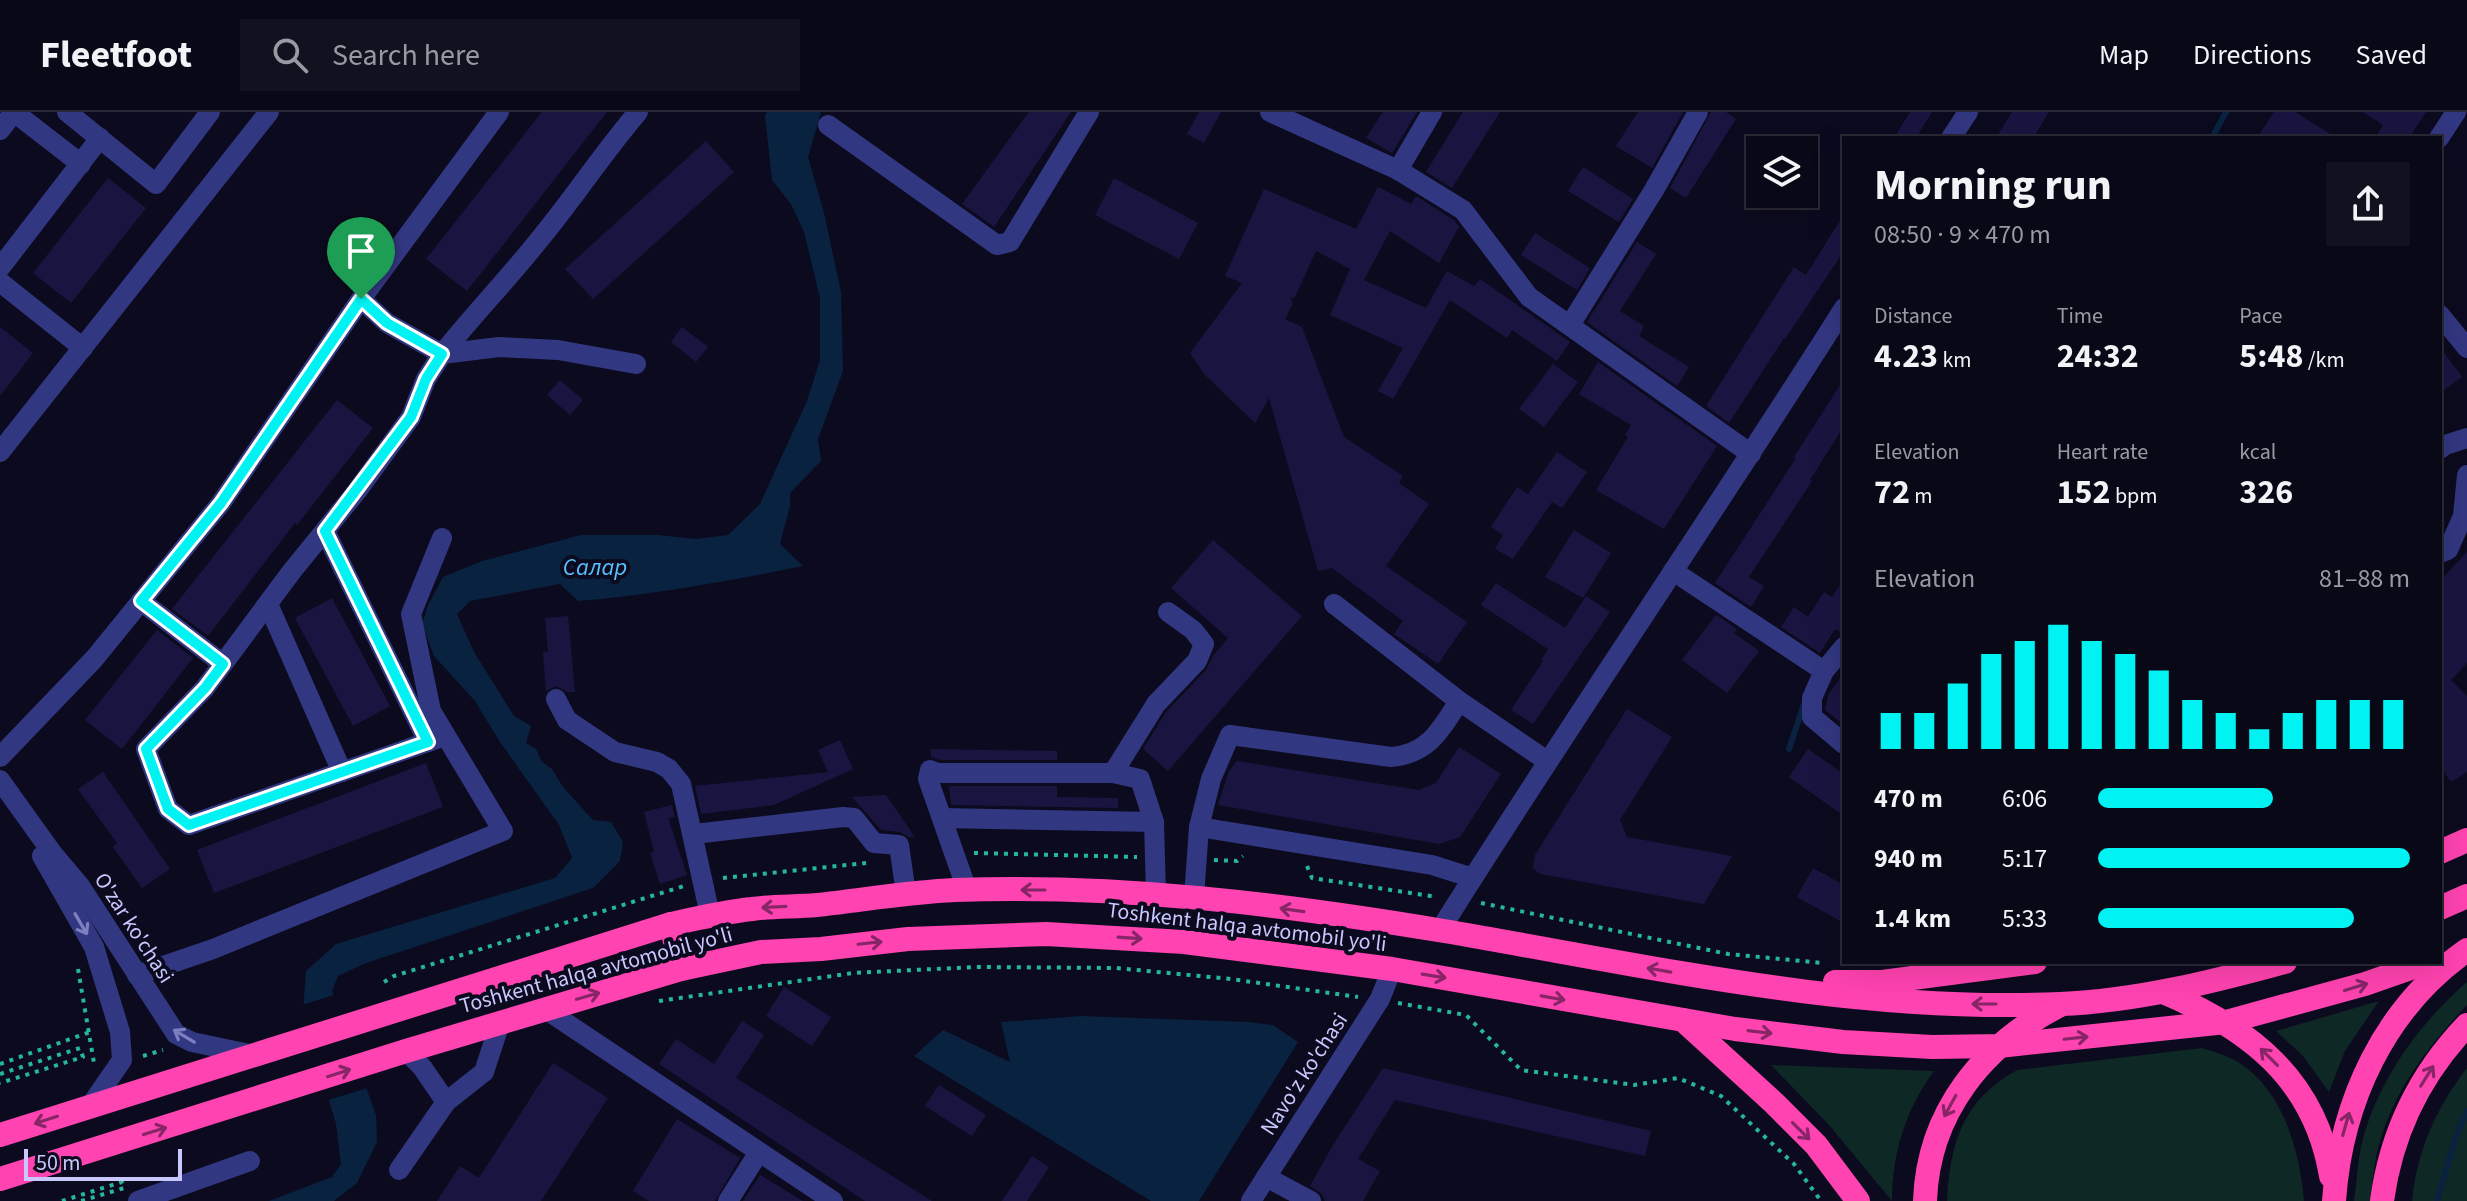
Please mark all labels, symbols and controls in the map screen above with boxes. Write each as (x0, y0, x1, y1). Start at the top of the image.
search box (240, 19, 800, 91)
text: Fleetfoot (40, 28, 192, 82)
icon: search (268, 33, 312, 77)
text: Search here (332, 34, 480, 77)
text: Map (2099, 35, 2149, 75)
text: Directions (2193, 35, 2312, 75)
text: Saved (2356, 35, 2427, 75)
map controls (1746, 136, 1818, 208)
button: layers (1746, 136, 1818, 208)
text: Morning run (1874, 154, 2112, 217)
button: share (2326, 162, 2410, 246)
text: 08:50 · 9 × 470 m (1874, 216, 2051, 253)
pin (327, 217, 395, 299)
icon: arrive (339, 229, 383, 273)
text: Distance (1874, 300, 1952, 332)
text: Time (2057, 300, 2103, 332)
text: Pace (2239, 300, 2282, 332)
text: 4.23 (1874, 332, 1938, 381)
text: 24:32 (2057, 332, 2139, 381)
text: 5:48 (2239, 332, 2303, 381)
text: km (1938, 344, 1972, 376)
text: /km (2303, 344, 2345, 376)
text: Elevation (1874, 436, 1960, 468)
text: Heart rate (2057, 436, 2148, 468)
text: kcal (2239, 436, 2276, 468)
text: 72 (1874, 468, 1910, 517)
text: 152 (2057, 468, 2111, 517)
text: 326 (2239, 468, 2293, 517)
text: m (1910, 480, 1933, 512)
text: bpm (2111, 480, 2158, 512)
water label: Салар (563, 550, 627, 585)
text: Elevation (1874, 560, 1975, 597)
text: 81–88 m (2319, 560, 2410, 597)
text: 470 m (1874, 780, 1943, 817)
text: 6:06 (2002, 780, 2047, 817)
text: 940 m (1874, 840, 1943, 877)
text: 5:17 (2002, 840, 2047, 877)
street label: O'zar ko'chasi (86, 866, 182, 990)
one-way arrow (1020, 882, 1047, 898)
street label: Toshkent halqa avtomobil yo'li (1105, 894, 1389, 960)
one-way arrow (761, 900, 788, 915)
text: 1.4 km (1874, 900, 1951, 937)
text: 5:33 (2002, 900, 2047, 937)
one-way arrow (1279, 902, 1306, 917)
one-way arrow (73, 912, 89, 935)
street label: Toshkent halqa avtomobil yo'li (456, 918, 736, 1022)
one-way arrow (1116, 931, 1143, 946)
one-way arrow (856, 935, 883, 950)
one-way arrow (1646, 961, 1672, 976)
one-way arrow (1421, 970, 1446, 985)
one-way arrow (2342, 979, 2368, 994)
one-way arrow (575, 988, 601, 1003)
one-way arrow (1540, 991, 1565, 1006)
one-way arrow (1971, 996, 1998, 1012)
street label: Navo'z ko'chasi (1252, 1006, 1356, 1142)
one-way arrow (1746, 1024, 1773, 1039)
one-way arrow (173, 1028, 196, 1044)
one-way arrow (2062, 1030, 2089, 1045)
one-way arrow (2259, 1047, 2279, 1066)
one-way arrow (325, 1065, 351, 1080)
one-way arrow (2420, 1065, 2436, 1088)
one-way arrow (1942, 1094, 1958, 1118)
one-way arrow (2339, 1112, 2354, 1138)
one-way arrow (33, 1113, 59, 1128)
one-way arrow (1791, 1121, 1810, 1140)
one-way arrow (141, 1123, 167, 1138)
scale bar (24, 1145, 182, 1181)
text: 50 m (36, 1147, 81, 1179)

